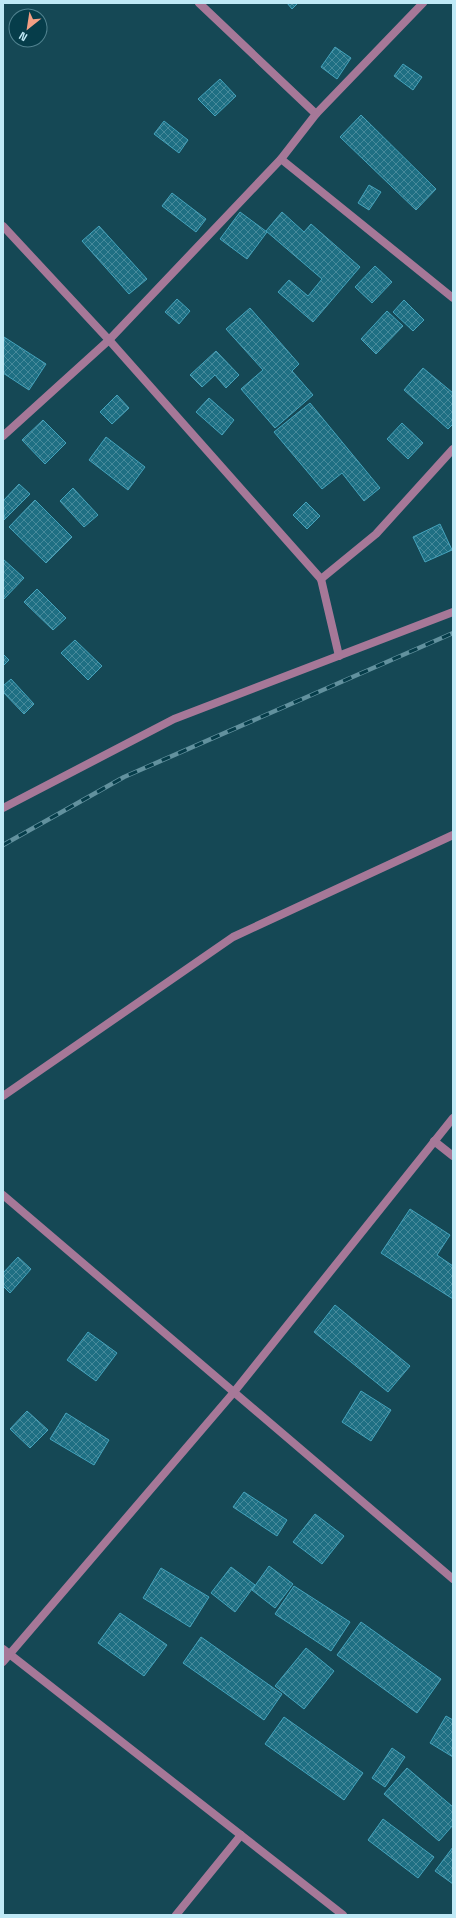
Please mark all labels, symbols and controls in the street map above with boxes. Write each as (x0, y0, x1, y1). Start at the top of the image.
north arrow (8, 8, 48, 48)
text: N (16, 29, 30, 45)

